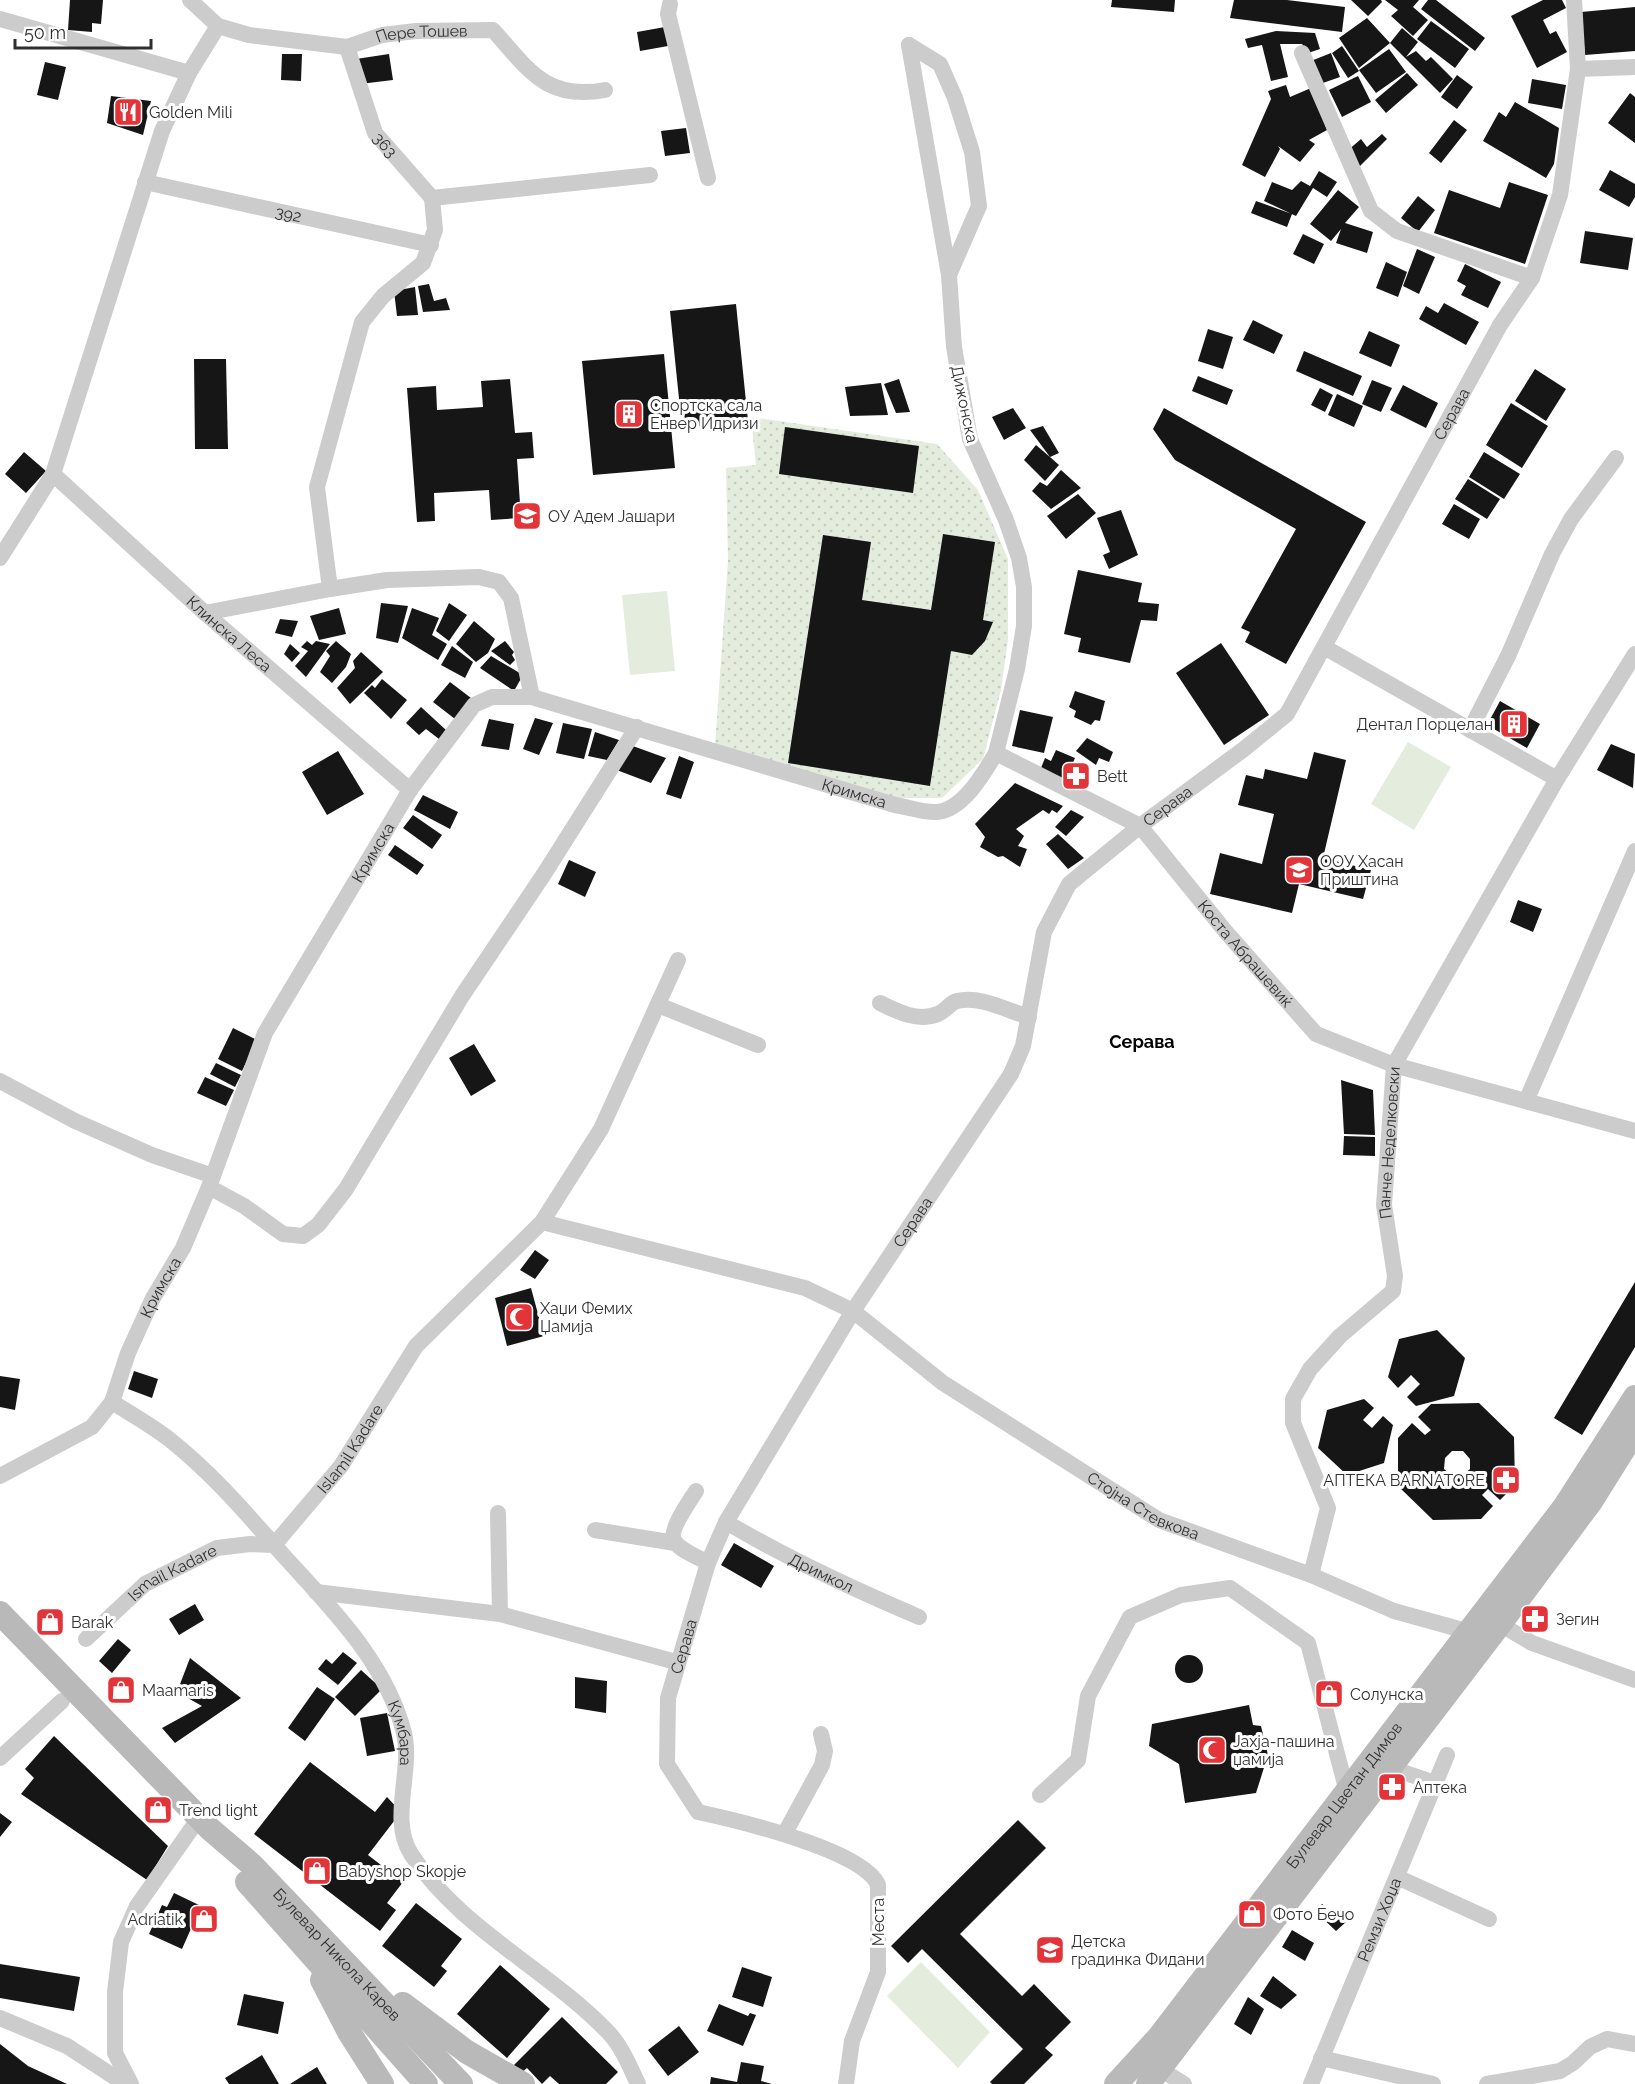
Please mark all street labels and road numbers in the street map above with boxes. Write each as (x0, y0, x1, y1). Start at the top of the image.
street label: Пере Тошев (373, 21, 468, 46)
street label: 363 (369, 129, 401, 161)
street label: 392 (274, 202, 303, 226)
street label: Дижонска (947, 364, 982, 445)
street label: Серава (1430, 385, 1474, 443)
street label: Клинска Леса (183, 592, 275, 676)
street label: Кримска (820, 775, 889, 812)
street label: Серава (1139, 782, 1196, 831)
street label: Кримска (348, 819, 398, 886)
street label: Коста Абрашевиќ (1194, 896, 1297, 1011)
street label: Панче Неделковски (1375, 1066, 1404, 1220)
street label: Серава (889, 1194, 936, 1251)
street label: Кримска (136, 1254, 185, 1321)
street label: Islamil Kadare (313, 1401, 387, 1497)
street label: Стојна Стевкова (1084, 1468, 1202, 1544)
street label: Ismail Kadare (124, 1541, 220, 1605)
street label: Дримкол (786, 1550, 856, 1597)
street label: Серава (667, 1617, 701, 1676)
street label: Кумбара (384, 1698, 415, 1766)
street label: Булевар Цветан Димов (1282, 1719, 1406, 1873)
street label: Ремзи Хоџа (1354, 1875, 1405, 1964)
street label: Булевар Никола Карев (269, 1884, 405, 2025)
street label: Места (869, 1898, 888, 1946)

